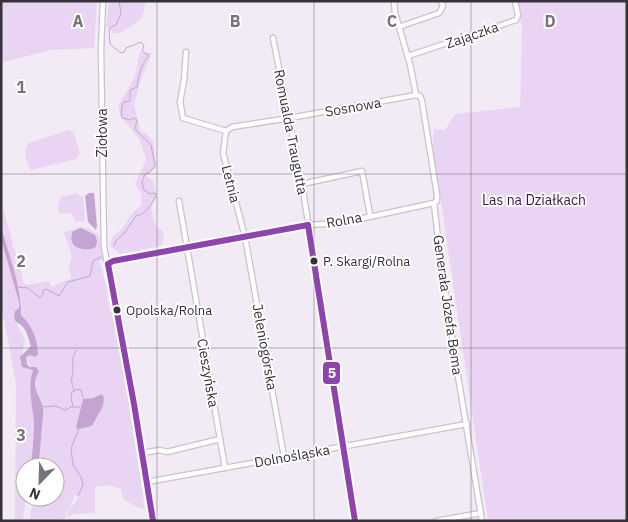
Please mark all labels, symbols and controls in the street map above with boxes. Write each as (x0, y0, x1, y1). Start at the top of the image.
text: A (73, 11, 84, 31)
text: B (230, 11, 241, 31)
text: C (387, 11, 397, 31)
text: D (544, 11, 556, 31)
street label: Zajączka (443, 17, 501, 52)
street label: Romualda Traugutta (270, 68, 312, 197)
text: 1 (16, 77, 26, 97)
street label: Sosnowa (324, 93, 383, 121)
street label: Ziołowa (93, 108, 111, 158)
street label: Letnia (218, 163, 245, 205)
park label: Las na Działkach (482, 191, 586, 209)
street label: Rolna (325, 208, 364, 232)
street label: Generała Józefa Bema (429, 234, 467, 377)
text: 2 (16, 251, 26, 271)
place label: P. Skargi/Rolna (323, 253, 410, 270)
marker: P. Skargi/Rolna (309, 256, 319, 266)
place label: Opolska/Rolna (126, 302, 212, 319)
street label: Jeleniogórska (249, 302, 282, 392)
marker: Opolska/Rolna (112, 305, 122, 315)
street label: Cieszyńska (193, 337, 223, 409)
line badge: 5 (322, 361, 341, 385)
text: 5 (328, 364, 336, 382)
text: 3 (16, 425, 26, 445)
street label: Dolnośląska (253, 440, 332, 472)
north arrow (15, 457, 65, 507)
text: N (27, 484, 43, 504)

